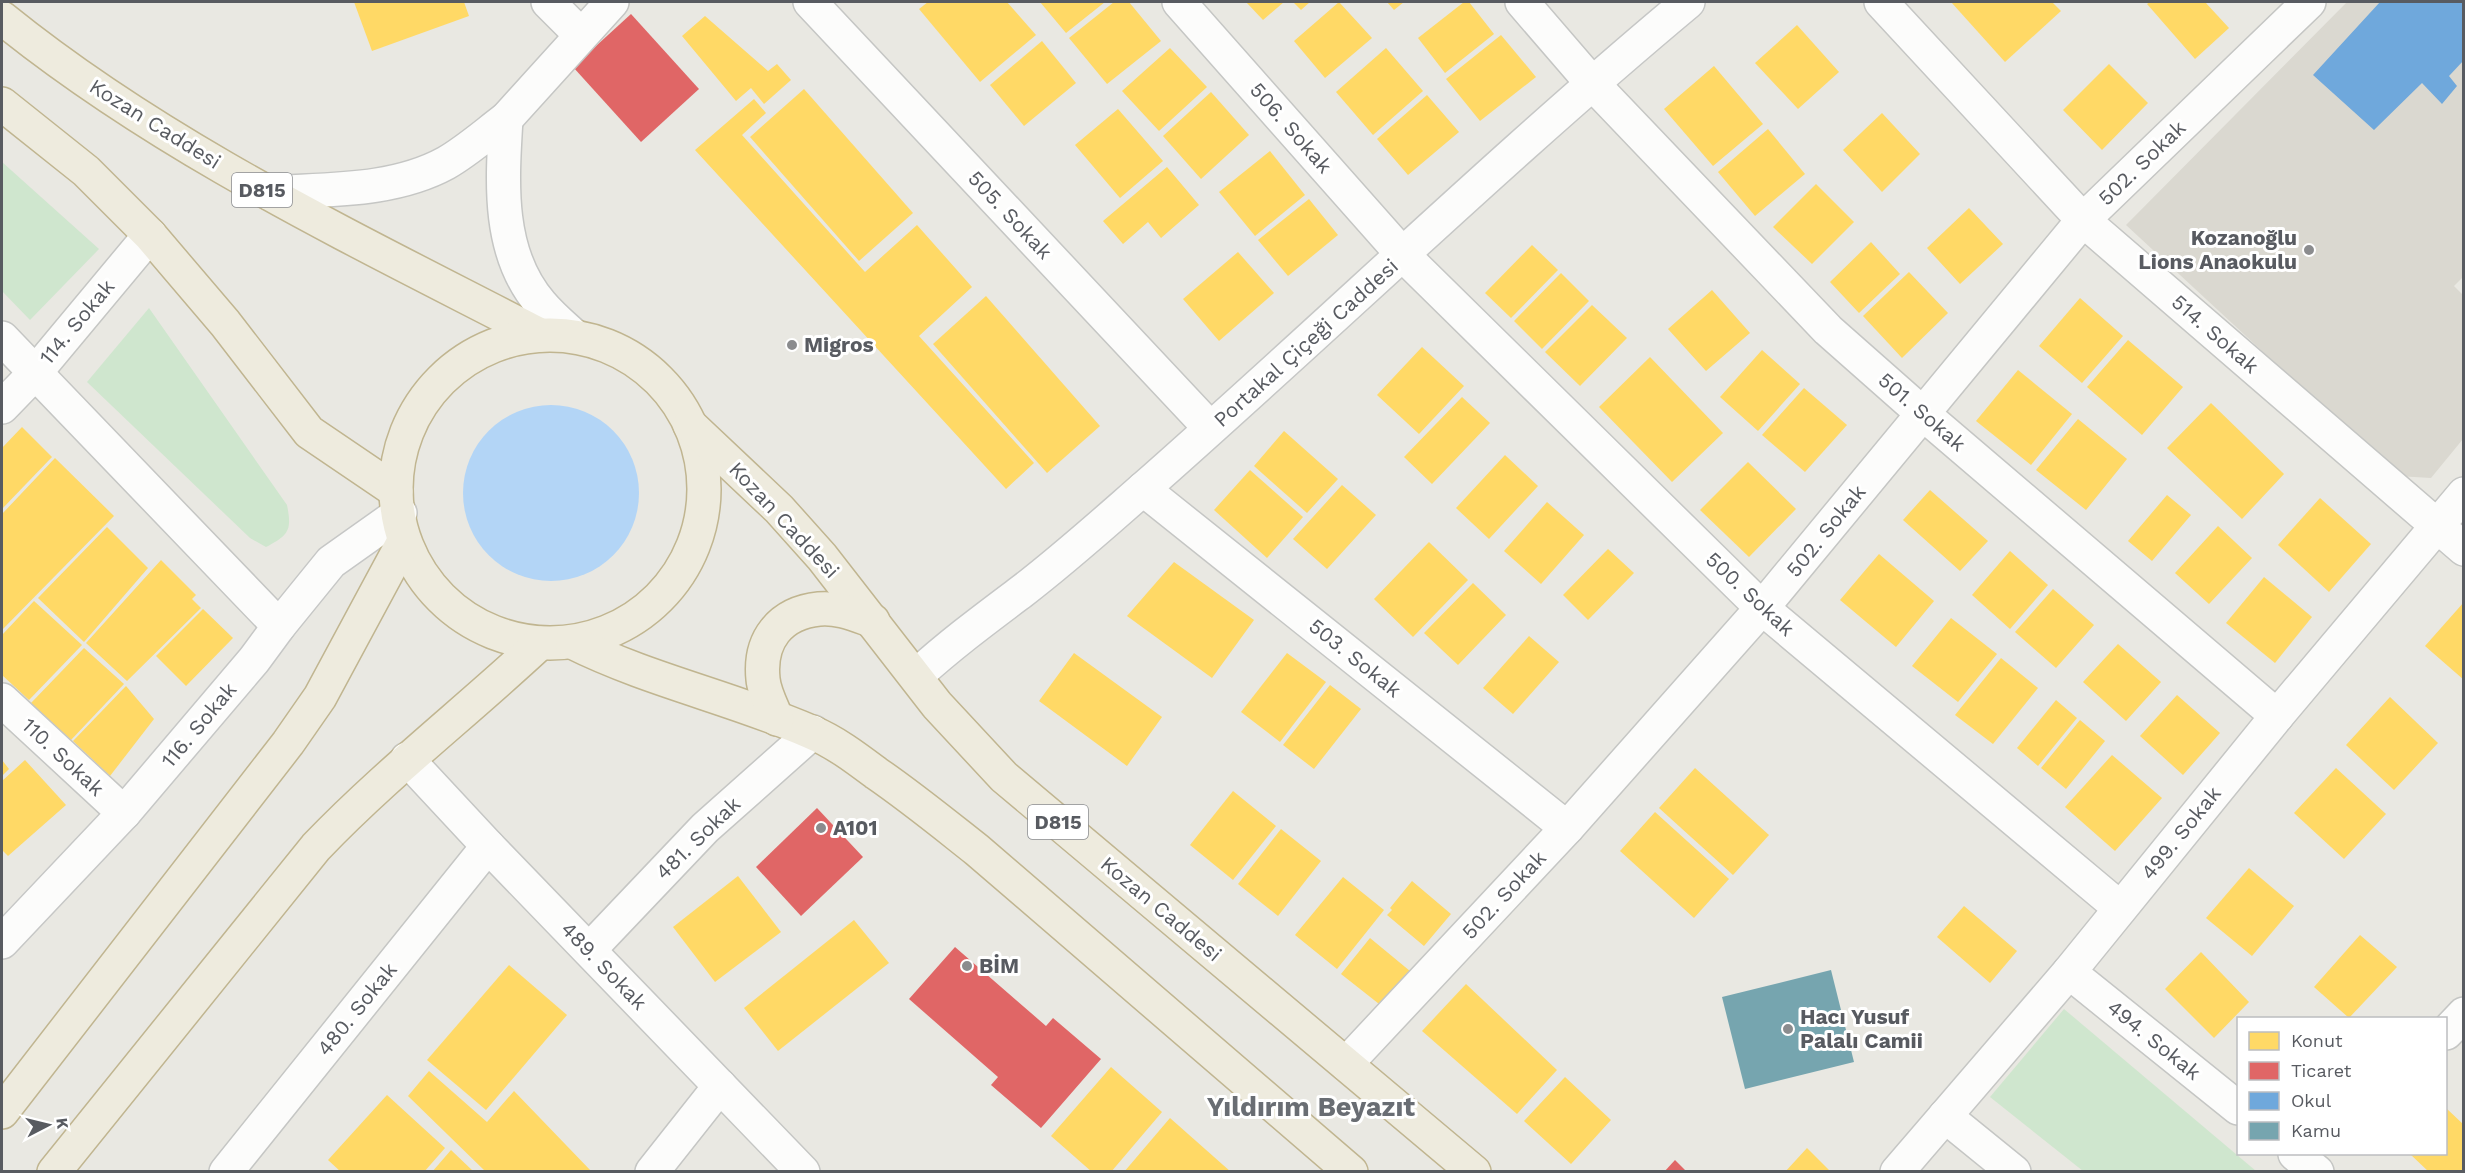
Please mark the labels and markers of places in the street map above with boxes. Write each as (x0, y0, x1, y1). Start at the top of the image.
place label: Kozanoğlu Lions Anaokulu (2138, 225, 2297, 274)
marker: Kozanoğlu Lions Anaokulu (2302, 243, 2316, 257)
place label: Migros (804, 332, 874, 357)
marker: Migros (785, 338, 799, 352)
place label: A101 (833, 815, 878, 840)
marker: A101 (814, 821, 828, 835)
place label: BİM (979, 953, 1019, 978)
marker: BİM (960, 959, 974, 973)
place label: Hacı Yusuf Palalı Camii (1800, 1004, 1923, 1053)
marker: Hacı Yusuf Palalı Camii (1781, 1022, 1795, 1036)

